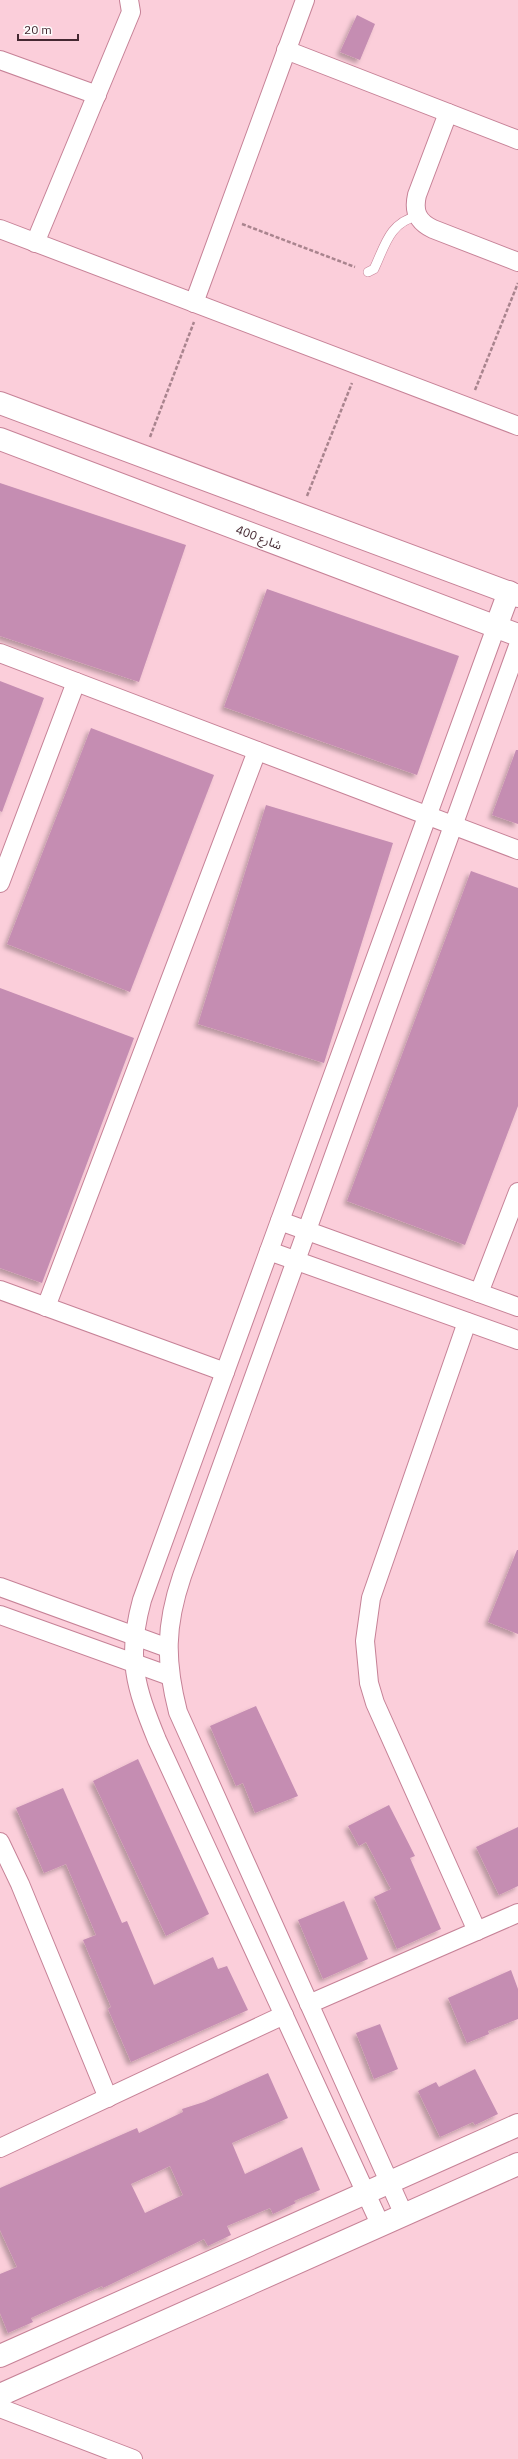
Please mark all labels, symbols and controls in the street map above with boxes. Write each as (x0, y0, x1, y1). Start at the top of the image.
scale bar (18, 16, 78, 42)
text: 20 m (24, 22, 52, 37)
street label: شارع 400 (233, 521, 284, 554)

